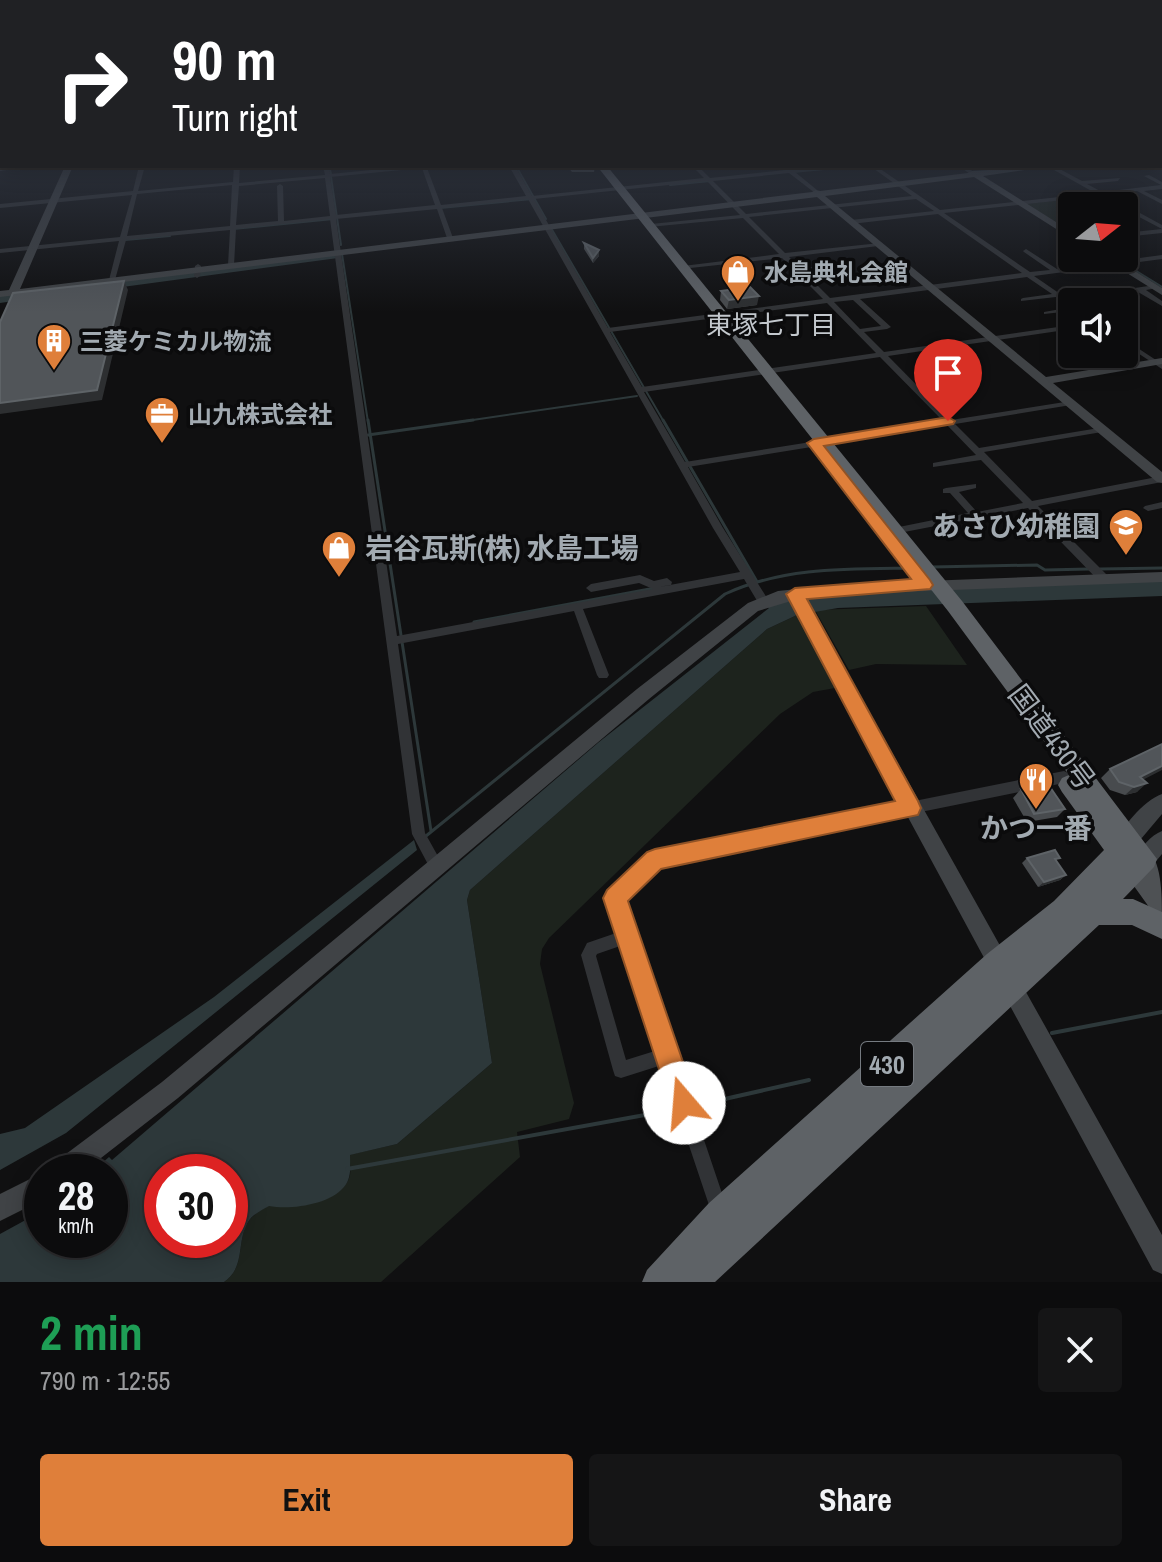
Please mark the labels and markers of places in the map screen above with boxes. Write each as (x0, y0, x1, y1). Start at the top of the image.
shop icon: 水島典礼会館 (719, 253, 757, 303)
place label: 水島典礼会館 (764, 256, 908, 288)
building icon: 三菱ケミカル物流 (35, 322, 73, 372)
place label: 三菱ケミカル物流 (80, 325, 271, 357)
pin (914, 339, 982, 421)
office icon: 山九株式会社 (143, 395, 181, 445)
place label: 山九株式会社 (188, 398, 332, 430)
place label: あさひ幼稚園 (932, 507, 1100, 545)
school or university icon: あさひ幼稚園 (1107, 507, 1145, 557)
shop icon: 岩谷瓦斯(株) 水島工場 (320, 529, 358, 579)
place label: 岩谷瓦斯(株) 水島工場 (365, 529, 639, 567)
restaurant icon: かつ一番 (1017, 761, 1055, 811)
place label: かつ一番 (980, 809, 1092, 847)

